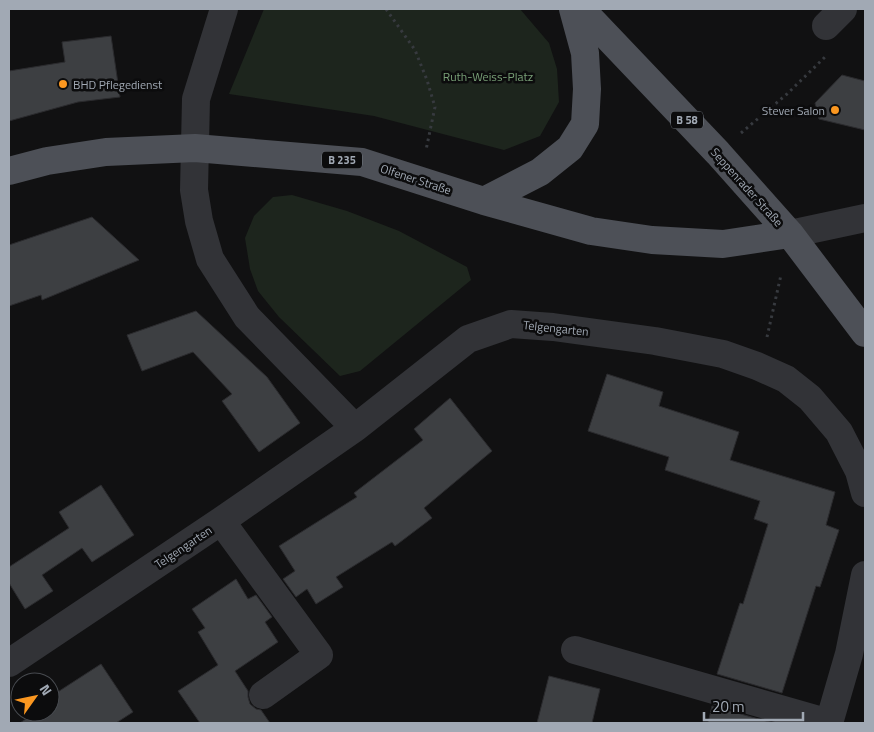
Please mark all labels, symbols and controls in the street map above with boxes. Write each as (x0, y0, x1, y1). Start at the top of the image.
park label: Ruth-Weiss-Platz (443, 67, 533, 86)
place label: BHD Pflegedienst (73, 75, 163, 94)
marker: BHD Pflegedienst (57, 78, 69, 90)
place label: Stever Salon (762, 101, 825, 120)
marker: Stever Salon (829, 104, 841, 116)
road number: B 58 (671, 112, 703, 128)
street label: Seppenrader Straße (706, 143, 788, 231)
road number: B 235 (322, 152, 362, 168)
street label: Olfener Straße (378, 159, 454, 199)
street label: Telgengarten (522, 315, 590, 341)
street label: Telgengarten (150, 521, 216, 573)
north arrow (10, 672, 60, 722)
text: N (35, 680, 58, 699)
scale bar (704, 690, 803, 722)
text: 20 m (712, 695, 745, 718)

